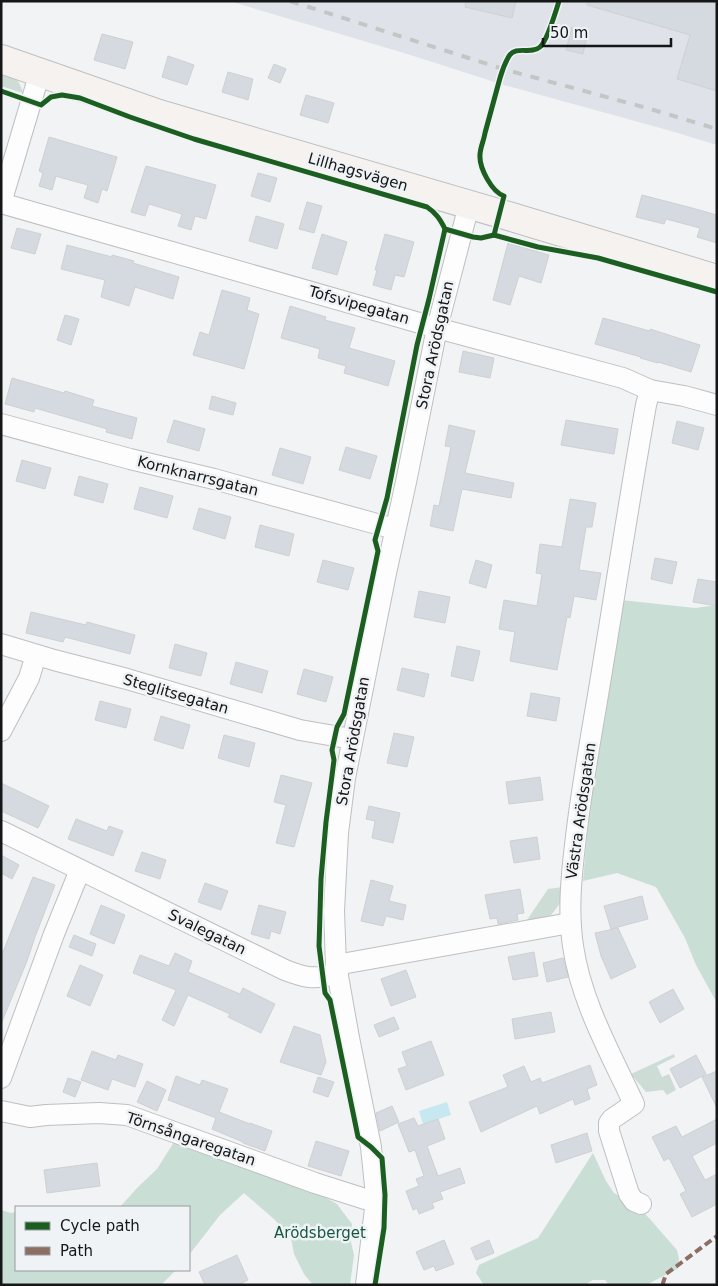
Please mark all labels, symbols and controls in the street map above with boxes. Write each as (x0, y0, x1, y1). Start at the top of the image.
scale bar (543, 15, 670, 47)
text: 50 m (550, 24, 588, 42)
street label: Lillhagsvägen (306, 149, 410, 195)
street label: Stora Arödsgatan (413, 279, 457, 411)
street label: Tofsvipegatan (306, 282, 411, 328)
street label: Kornknarrsgatan (136, 452, 260, 500)
street label: Steglitsegatan (121, 670, 231, 718)
street label: Stora Arödsgatan (333, 675, 373, 807)
street label: Västra Arödsgatan (562, 741, 600, 881)
street label: Svalegatan (165, 905, 249, 959)
street label: Törnsångaregatan (123, 1108, 258, 1170)
legend (15, 1206, 190, 1271)
text: Cycle path (60, 1217, 140, 1235)
park label: Arödsberget (274, 1224, 366, 1242)
text: Path (60, 1242, 93, 1260)

